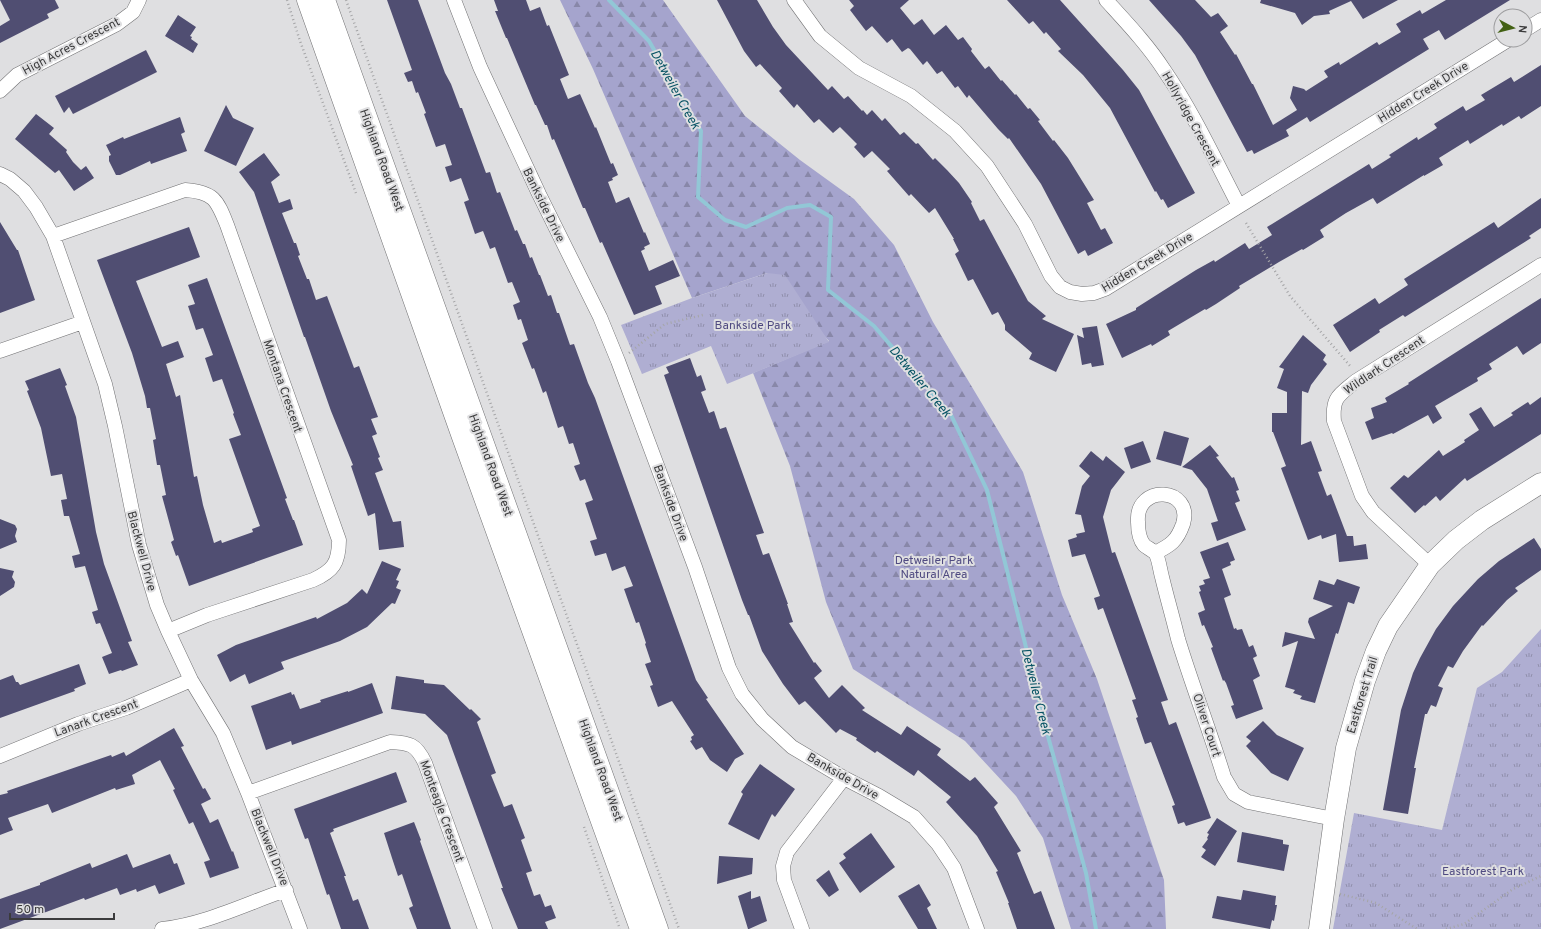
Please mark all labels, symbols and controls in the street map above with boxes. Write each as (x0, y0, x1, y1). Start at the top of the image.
north arrow (1493, 8, 1533, 48)
street label: High Acres Crescent (20, 14, 123, 79)
text: N (1515, 24, 1529, 34)
water label: Detweiler Creek (646, 47, 703, 133)
street label: Hidden Creek Drive (1375, 59, 1472, 127)
street label: Hollyridge Crescent (1157, 69, 1223, 170)
street label: Highland Road West (355, 107, 407, 214)
street label: Bankside Drive (518, 166, 568, 245)
street label: Hidden Creek Drive (1099, 229, 1196, 296)
park label: Bankside Park (715, 318, 791, 334)
street label: Wildlark Crescent (1341, 333, 1428, 399)
street label: Montana Crescent (259, 338, 305, 435)
water label: Detweiler Creek (885, 343, 954, 422)
street label: Highland Road West (464, 412, 516, 519)
street label: Bankside Drive (649, 463, 691, 544)
street label: Blackwell Drive (123, 510, 159, 593)
park label: Detweiler Park Natural Area (895, 553, 973, 583)
water label: Detweiler Creek (1017, 647, 1054, 737)
street label: Eastforest Trail (1344, 655, 1382, 736)
street label: Oliver Court (1188, 692, 1224, 759)
street label: Lanark Crescent (52, 696, 140, 742)
street label: Highland Road West (574, 717, 626, 824)
street label: Bankside Drive (804, 750, 881, 804)
street label: Monteagle Crescent (415, 758, 467, 864)
street label: Blackwell Drive (246, 806, 292, 888)
park label: Eastforest Park (1442, 864, 1524, 880)
scale bar (10, 895, 114, 921)
text: 50 m (16, 902, 44, 918)

